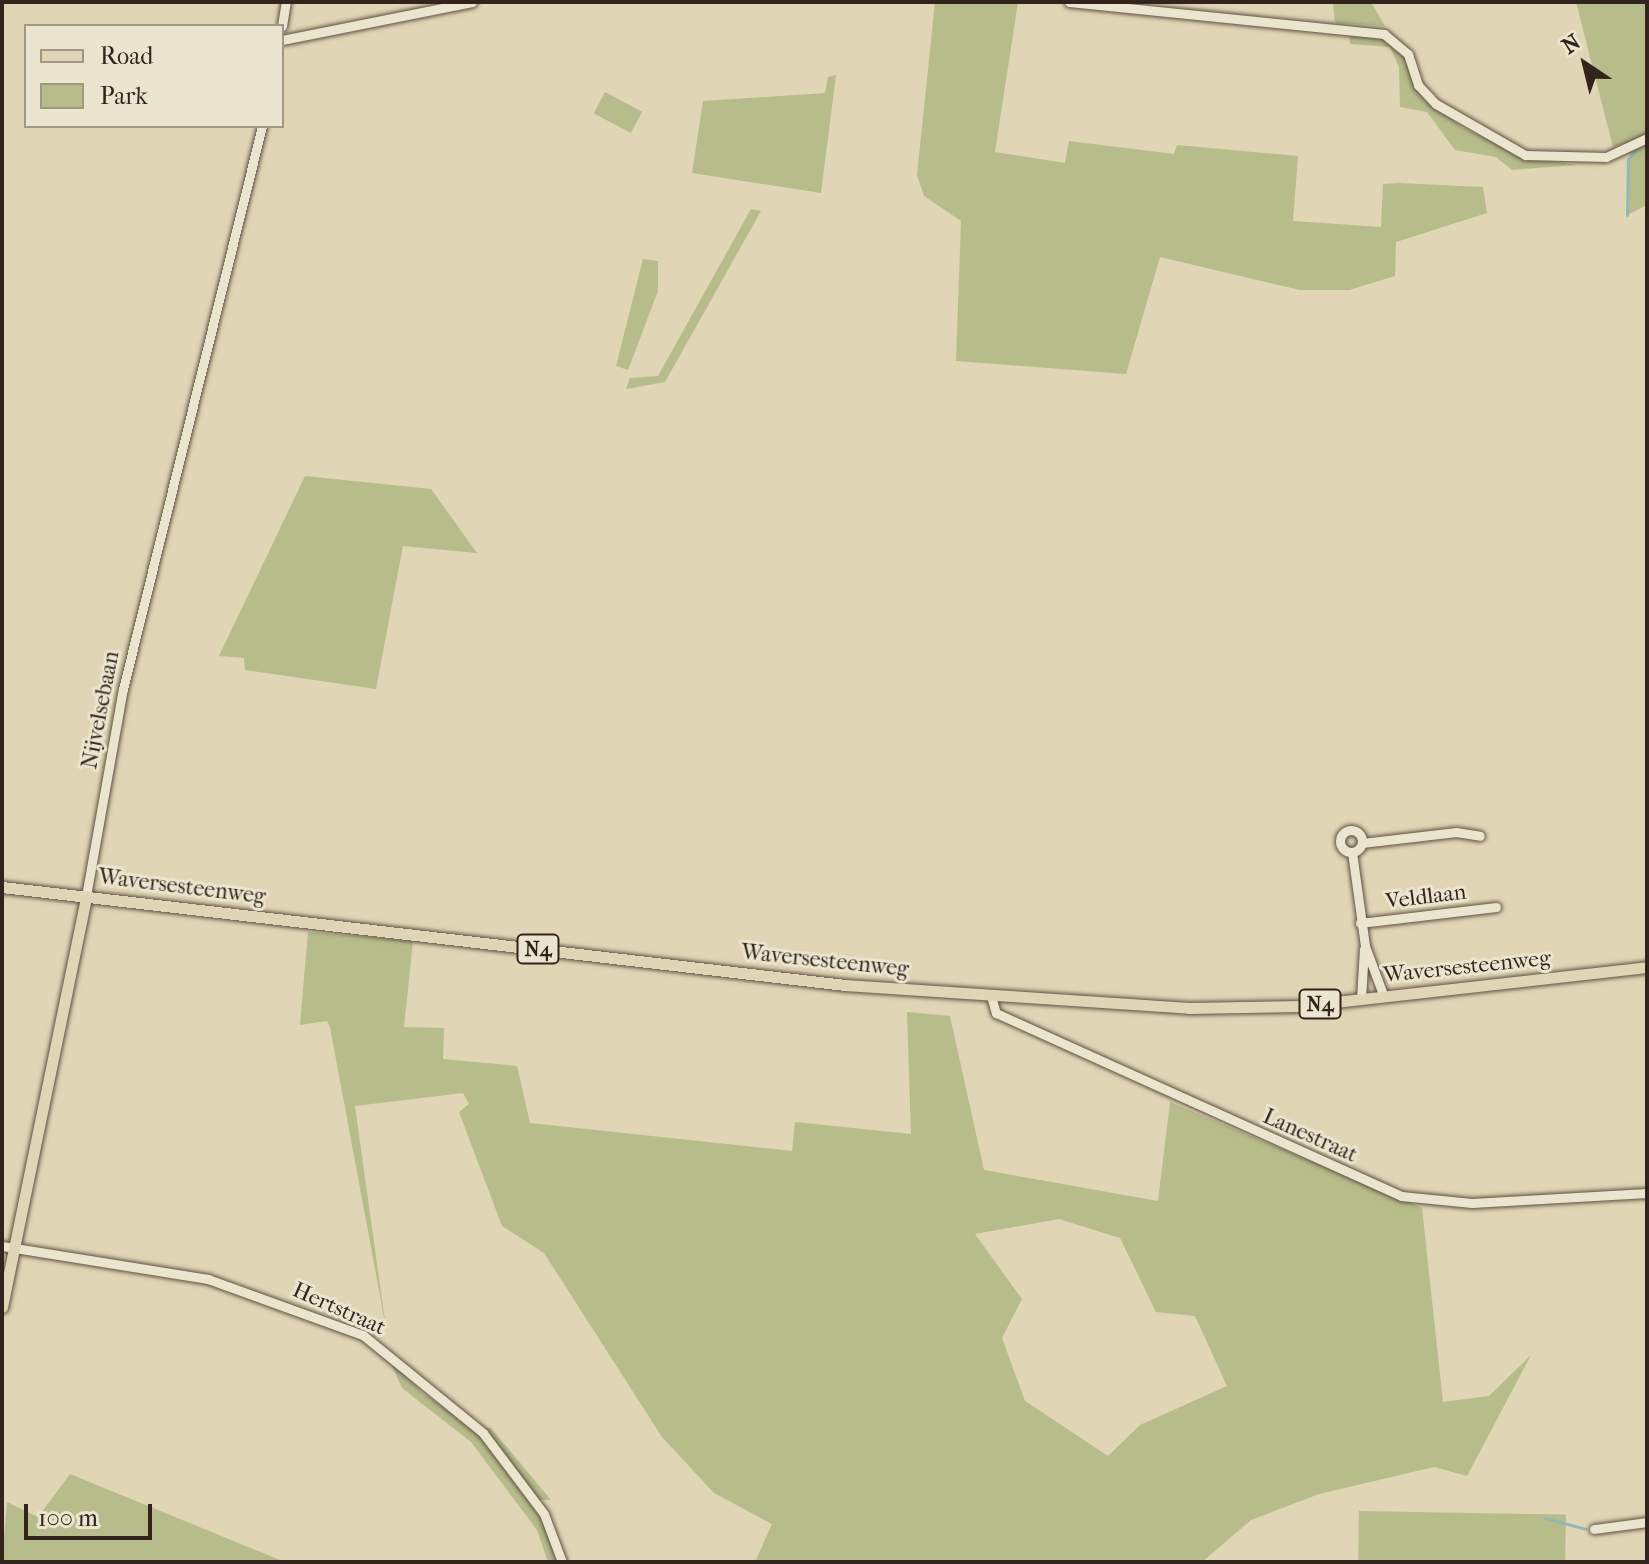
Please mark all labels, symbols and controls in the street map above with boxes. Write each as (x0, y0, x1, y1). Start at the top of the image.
legend (24, 24, 284, 128)
north arrow (1545, 24, 1625, 104)
text: N (1557, 29, 1586, 60)
text: Road (100, 42, 153, 70)
text: Park (100, 82, 148, 110)
street label: Nijvelsebaan (77, 649, 125, 771)
street label: Waversesteenweg (97, 864, 267, 910)
street label: Veldlaan (1384, 879, 1468, 915)
road number: N4 (516, 933, 560, 965)
street label: Waversesteenweg (740, 939, 910, 983)
street label: Waversesteenweg (1382, 945, 1552, 989)
road number: N4 (1298, 988, 1342, 1020)
street label: Lanestraat (1259, 1103, 1361, 1169)
street label: Hertstraat (288, 1277, 390, 1341)
scale bar (28, 1488, 156, 1538)
text: 100 m (38, 1504, 98, 1532)

